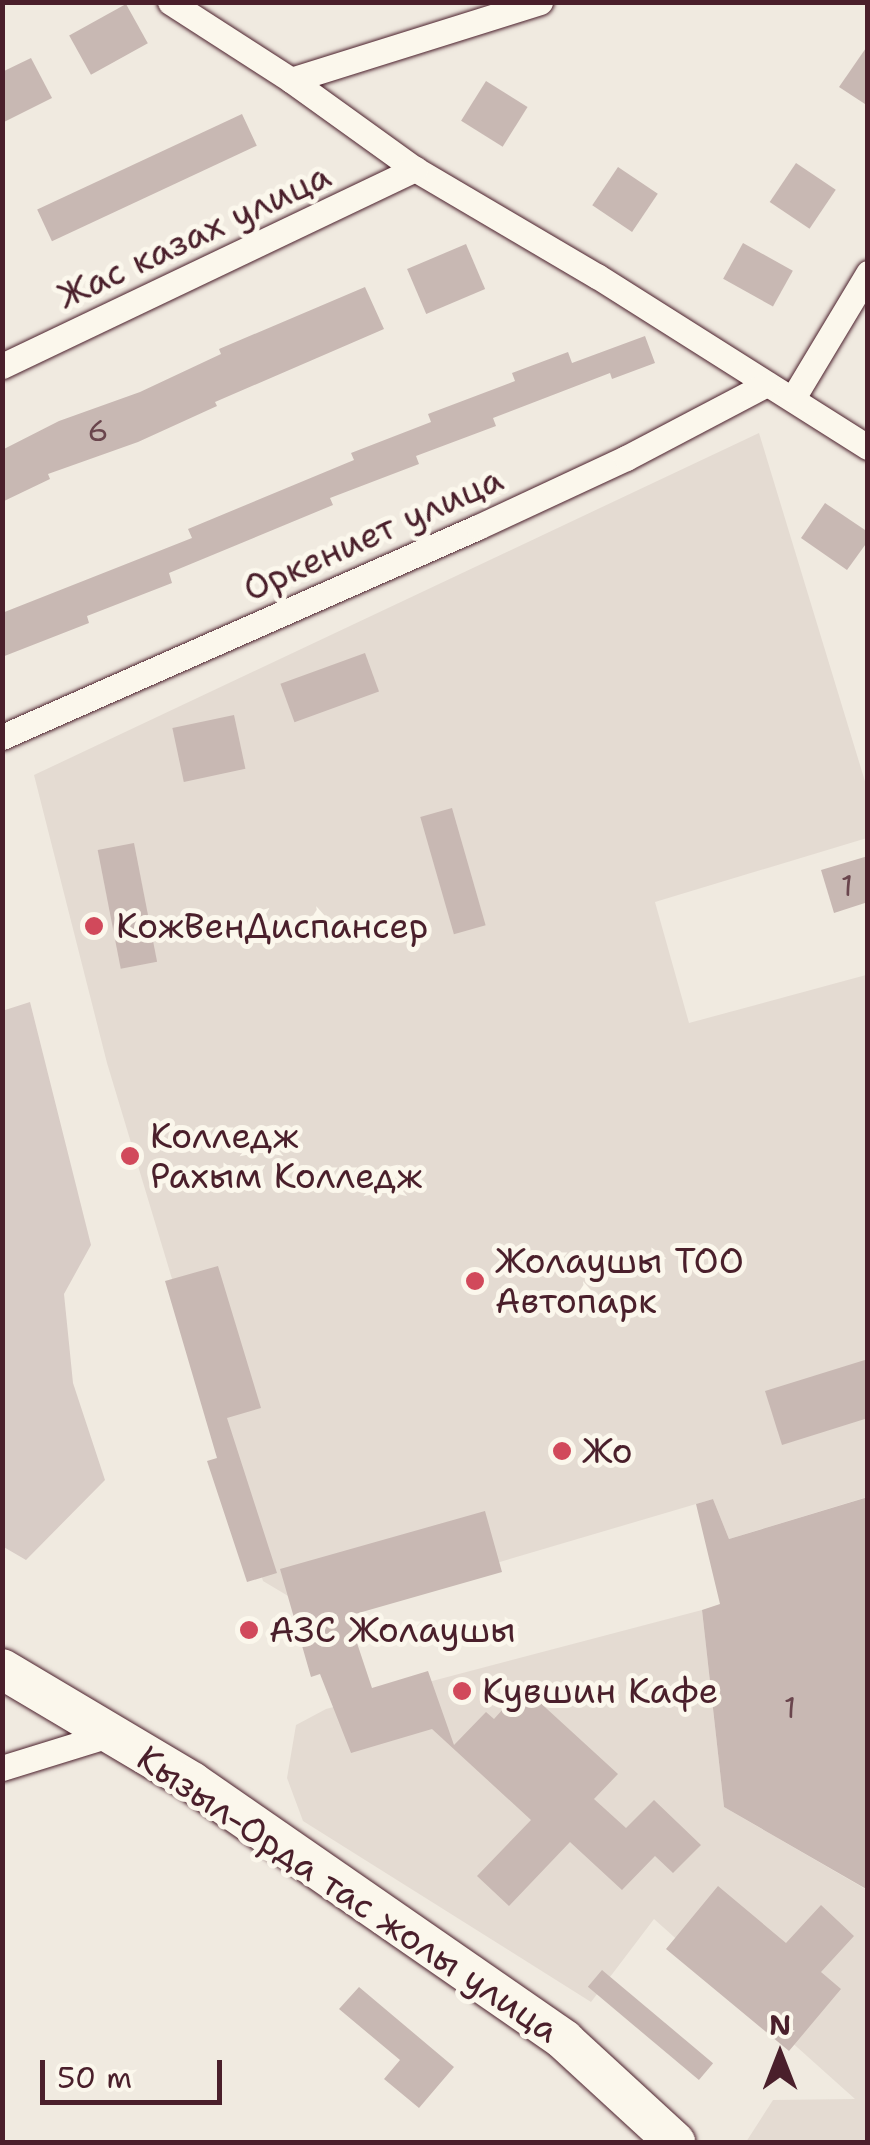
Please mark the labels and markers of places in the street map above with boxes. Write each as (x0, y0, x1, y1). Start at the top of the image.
place label: КожВенДиспансер (116, 905, 428, 947)
marker: КожВенДиспансер (81, 913, 107, 939)
place label: Колледж Рахым Колледж (150, 1115, 422, 1197)
marker: Колледж Рахым Колледж (119, 1145, 141, 1167)
place label: Жолаушы ТОО Автопарк (495, 1240, 744, 1322)
marker: Жолаушы ТОО Автопарк (464, 1270, 486, 1292)
place label: Жо (582, 1430, 633, 1472)
marker: Жо (551, 1440, 573, 1462)
place label: АЗС Жолаушы (269, 1609, 516, 1651)
marker: АЗС Жолаушы (238, 1619, 260, 1641)
place label: Кувшин Кафе (482, 1670, 718, 1712)
marker: Кувшин Кафе (451, 1680, 473, 1702)

